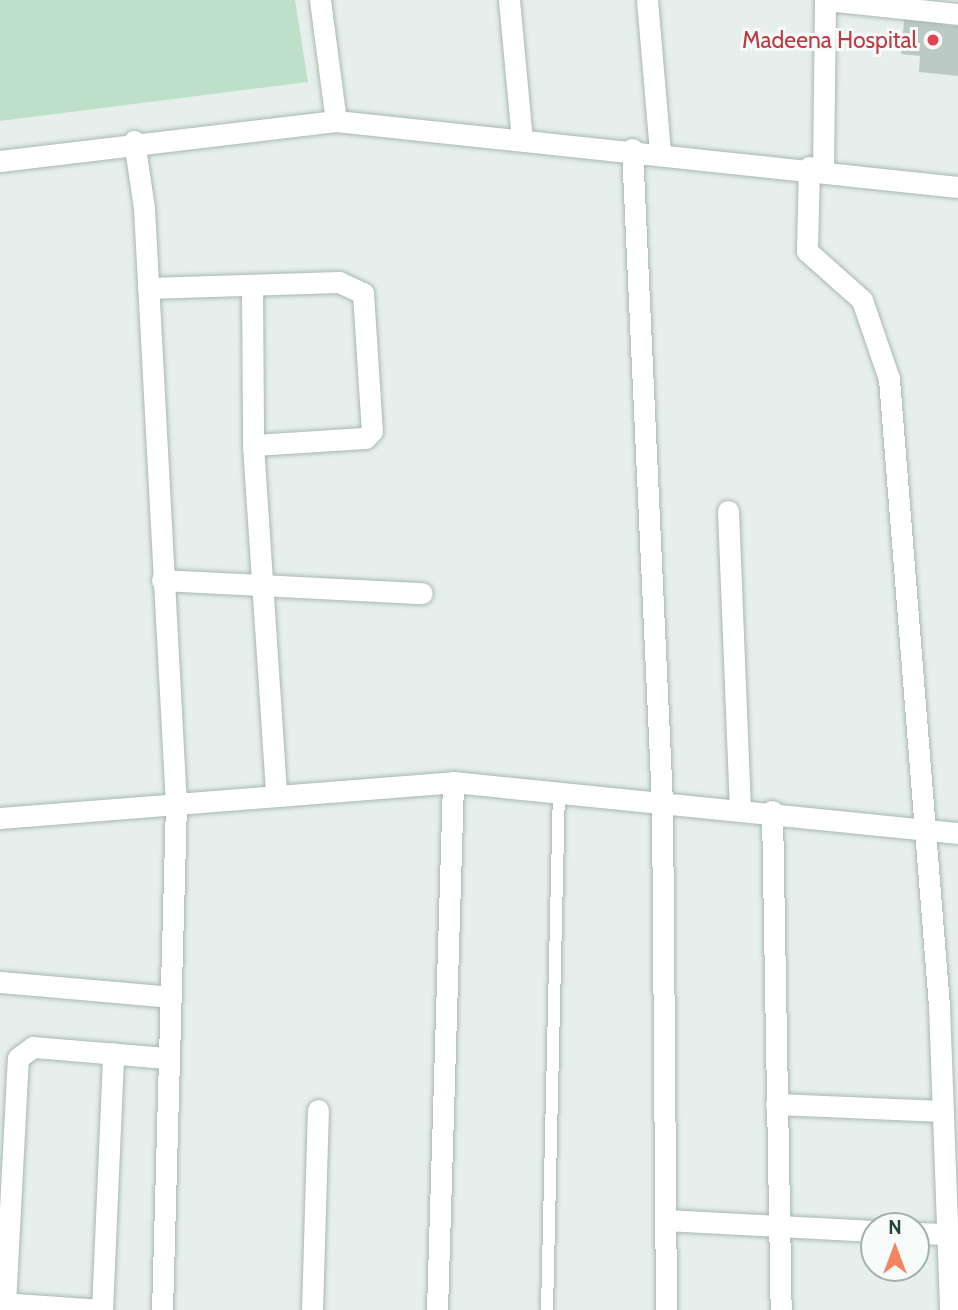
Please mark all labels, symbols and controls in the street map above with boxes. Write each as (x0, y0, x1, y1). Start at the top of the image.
place label: Madeena Hospital (742, 26, 917, 54)
marker: Madeena Hospital (923, 30, 943, 50)
north arrow (860, 1212, 930, 1282)
text: N (888, 1216, 902, 1239)

